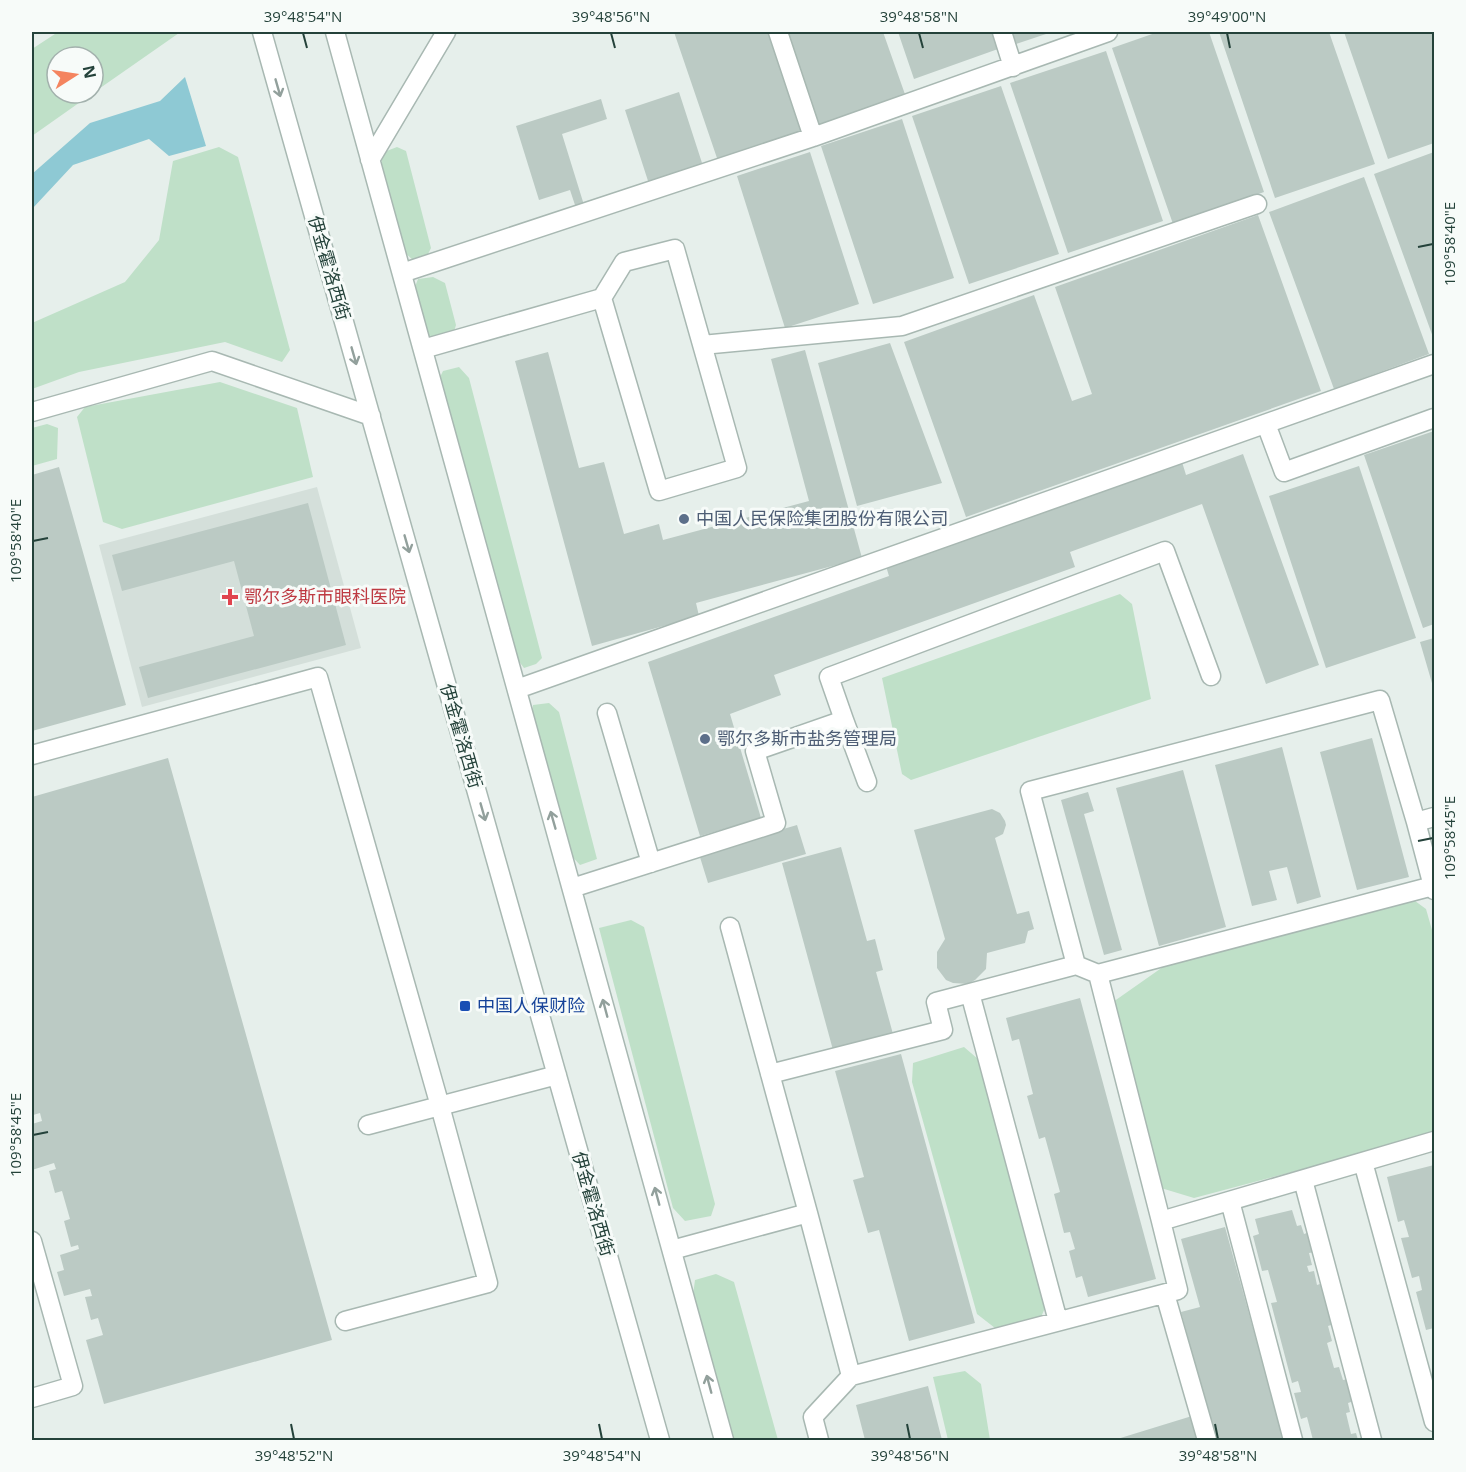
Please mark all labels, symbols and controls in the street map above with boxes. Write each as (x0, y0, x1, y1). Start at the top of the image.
text: 39°48'54"N (264, 6, 342, 26)
text: 39°48'56"N (572, 6, 650, 26)
text: 39°48'58"N (880, 6, 958, 26)
text: 39°49'00"N (1188, 6, 1266, 26)
north arrow (45, 45, 105, 105)
text: N (78, 63, 102, 81)
one-way arrow (273, 78, 284, 97)
text: 109°58'40"E (1439, 202, 1459, 286)
street label: 伊金霍洛西街 (304, 213, 356, 323)
one-way arrow (349, 346, 360, 365)
text: 109°58'40"E (5, 499, 25, 583)
place label: 中国人民保险集团股份有限公司 (696, 506, 948, 530)
marker: 中国人民保险集团股份有限公司 (677, 512, 691, 526)
one-way arrow (402, 534, 413, 553)
place label: 鄂尔多斯市眼科医院 (244, 584, 406, 608)
marker: 鄂尔多斯市眼科医院 (221, 588, 239, 606)
street label: 伊金霍洛西街 (436, 681, 488, 791)
place label: 鄂尔多斯市盐务管理局 (717, 726, 897, 750)
marker: 鄂尔多斯市盐务管理局 (698, 732, 712, 746)
text: 109°58'45"E (1439, 796, 1459, 880)
one-way arrow (478, 803, 489, 822)
one-way arrow (547, 811, 558, 830)
place label: 中国人保财险 (477, 993, 585, 1017)
marker: 中国人保财险 (458, 999, 472, 1013)
one-way arrow (599, 999, 610, 1018)
text: 109°58'45"E (5, 1093, 25, 1177)
street label: 伊金霍洛西街 (568, 1149, 620, 1259)
one-way arrow (651, 1187, 662, 1206)
one-way arrow (703, 1375, 714, 1394)
text: 39°48'52"N (255, 1445, 333, 1465)
text: 39°48'54"N (563, 1445, 641, 1465)
text: 39°48'56"N (871, 1445, 949, 1465)
text: 39°48'58"N (1179, 1445, 1257, 1465)

